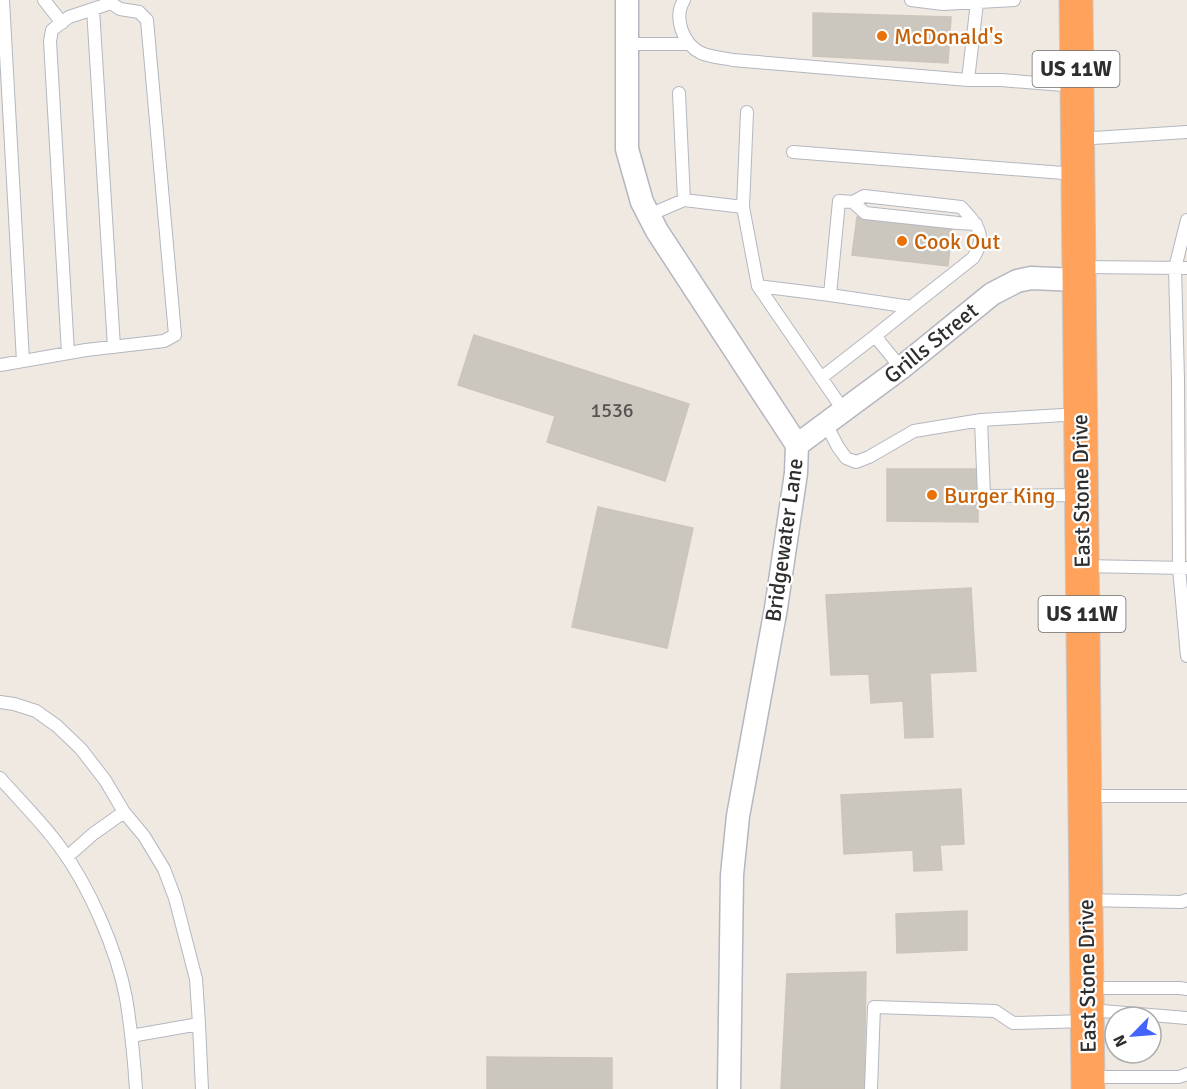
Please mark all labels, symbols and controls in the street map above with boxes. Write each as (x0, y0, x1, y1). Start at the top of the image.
place label: McDonald's (894, 23, 1003, 50)
marker: McDonald's (875, 29, 889, 43)
road number: US 11W (1032, 51, 1120, 87)
place label: Cook Out (914, 228, 1000, 255)
marker: Cook Out (895, 234, 909, 248)
street label: Grills Street (879, 297, 984, 389)
house number: 1536 (590, 398, 634, 423)
street label: East Stone Drive (1066, 414, 1096, 568)
street label: Bridgewater Lane (759, 456, 809, 624)
place label: Burger King (944, 482, 1056, 509)
marker: Burger King (925, 488, 939, 502)
road number: US 11W (1038, 596, 1126, 632)
street label: East Stone Drive (1072, 899, 1102, 1053)
north arrow (1103, 1005, 1163, 1065)
text: N (1109, 1032, 1132, 1050)

